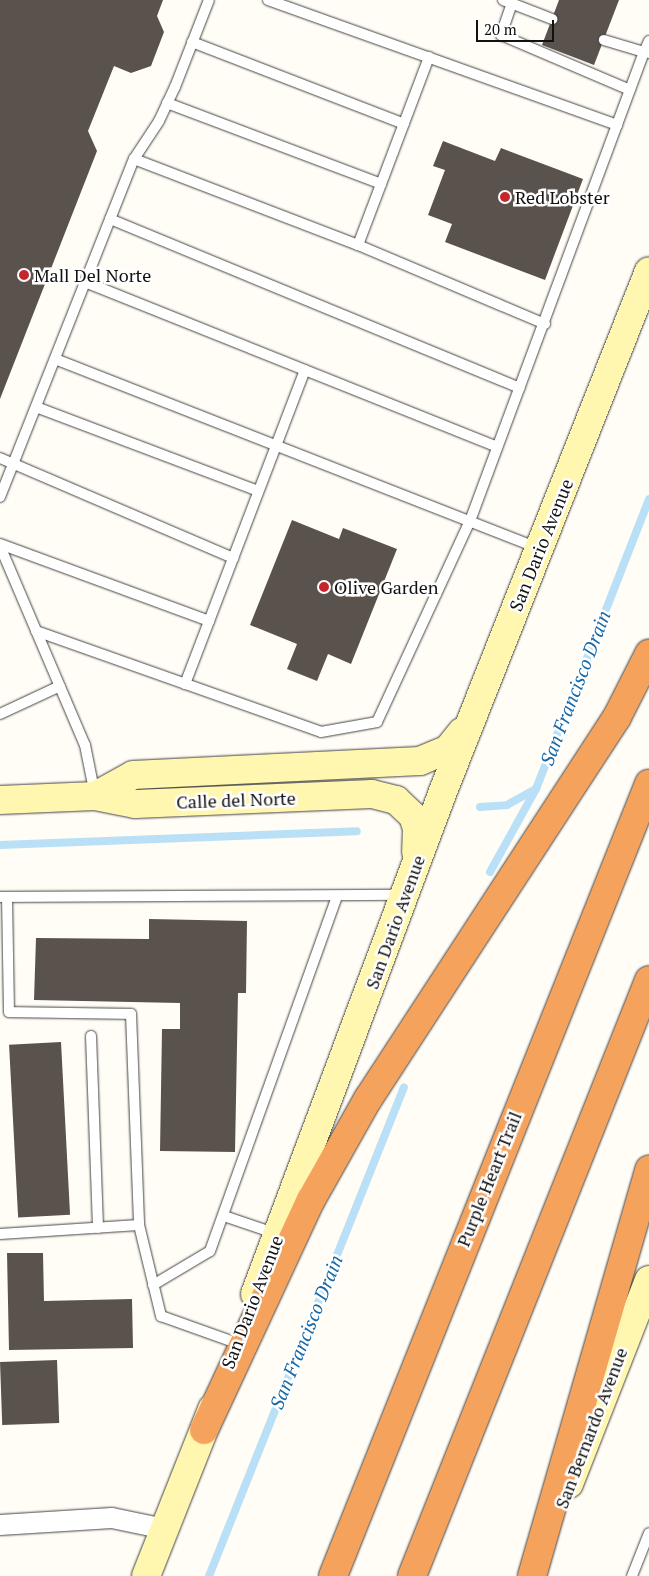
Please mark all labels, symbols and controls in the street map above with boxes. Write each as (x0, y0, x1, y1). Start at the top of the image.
scale bar (479, 10, 556, 42)
text: 20 m (484, 19, 517, 39)
place label: Red Lobster (515, 186, 610, 208)
marker: Red Lobster (499, 191, 511, 203)
place label: Mall Del Norte (34, 264, 151, 286)
marker: Mall Del Norte (18, 269, 30, 281)
street label: San Dario Avenue (505, 475, 577, 615)
place label: Olive Garden (334, 576, 439, 598)
marker: Olive Garden (318, 581, 330, 593)
water label: San Francisco Drain (535, 607, 615, 769)
street label: Calle del Norte (176, 787, 296, 813)
street label: San Dario Avenue (361, 852, 429, 992)
street label: Purple Heart Trail (452, 1108, 526, 1250)
street label: San Dario Avenue (217, 1232, 287, 1372)
water label: San Francisco Drain (265, 1252, 347, 1412)
street label: San Bernardo Avenue (550, 1344, 632, 1512)

